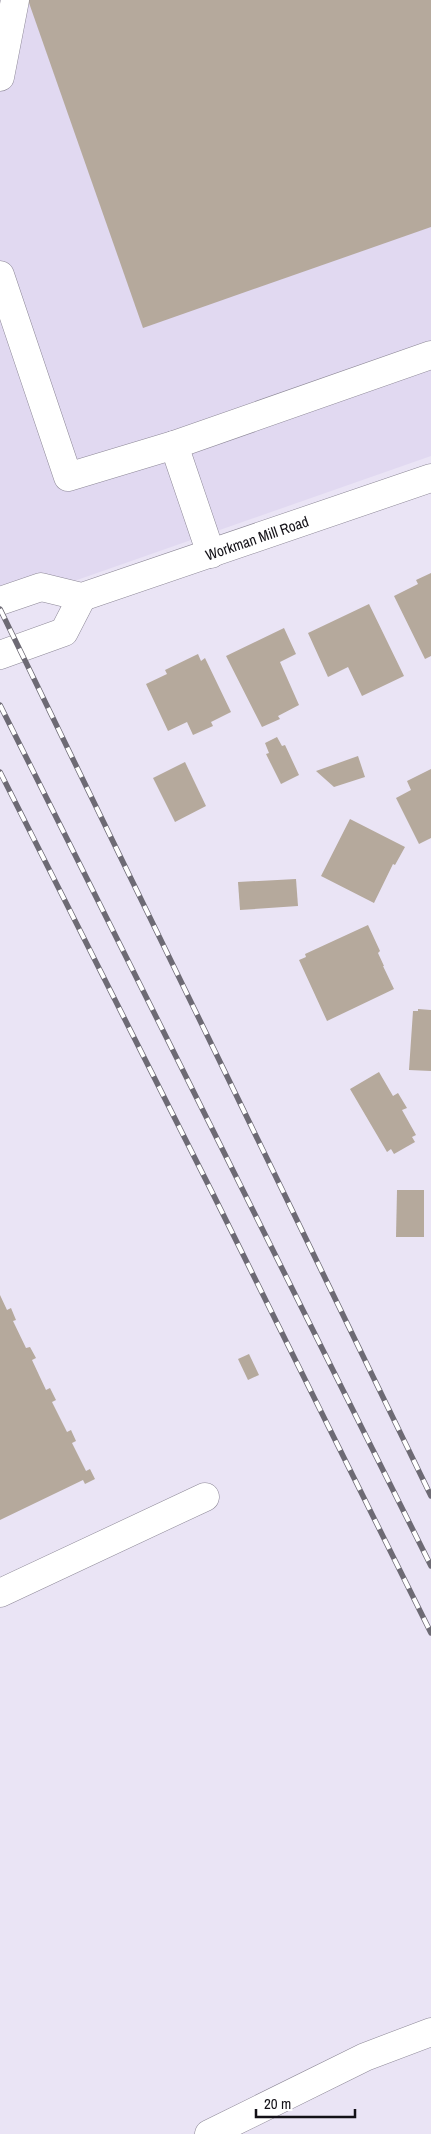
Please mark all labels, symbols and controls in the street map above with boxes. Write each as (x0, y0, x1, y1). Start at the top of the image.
street label: Workman Mill Road (203, 511, 311, 565)
scale bar (256, 2086, 355, 2118)
text: 20 m (264, 2093, 291, 2114)

